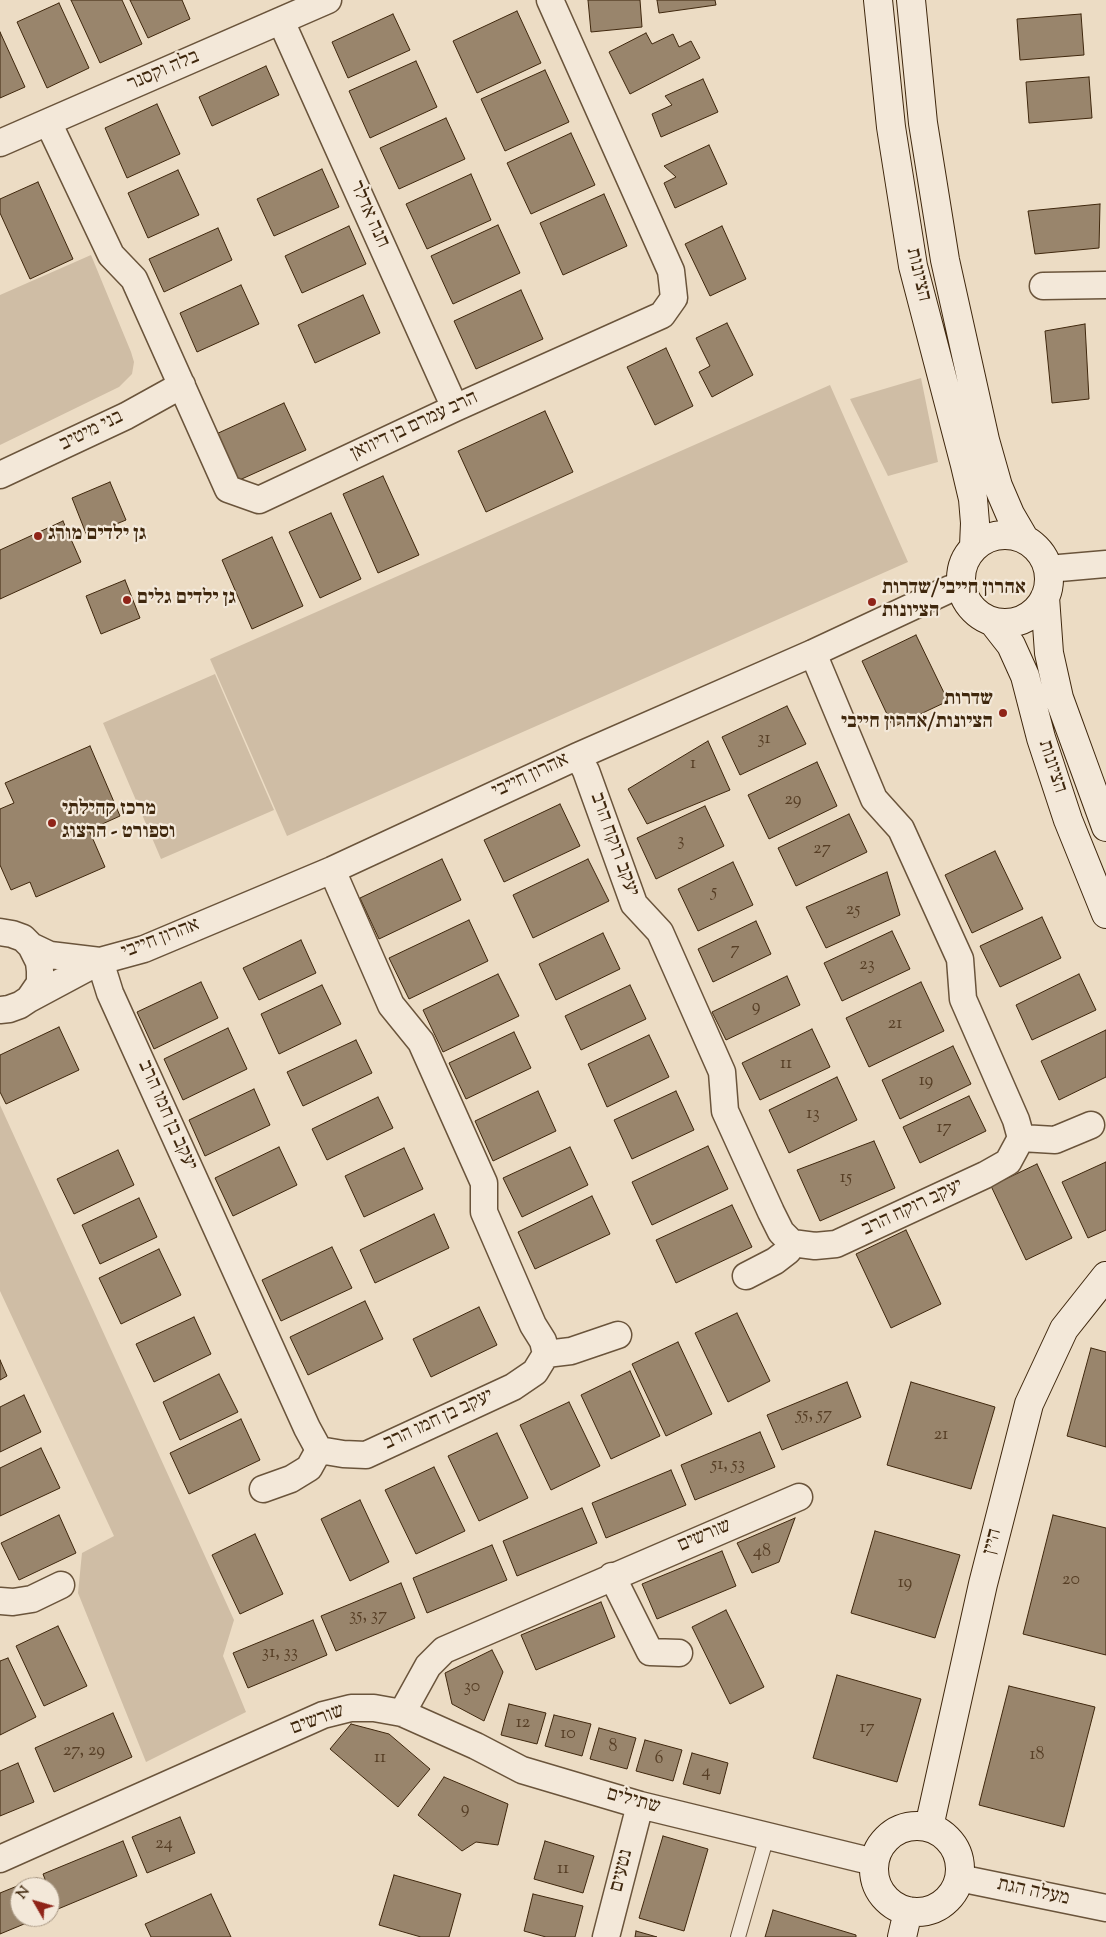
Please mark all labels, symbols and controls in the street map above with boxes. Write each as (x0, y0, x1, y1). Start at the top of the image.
street label: בלה וקסנר (124, 46, 204, 98)
street label: חנה אדלר (343, 178, 393, 252)
street label: הציונות (899, 246, 935, 304)
street label: הרב עמרם בן דיוואן (347, 387, 483, 467)
street label: בני מיטיב (56, 406, 128, 458)
place label: גן ילדים מורג (48, 524, 146, 548)
marker: גן ילדים מורג (32, 530, 44, 542)
place label: אהרון חייבי/שדרות הציונות (882, 578, 1026, 625)
place label: גן ילדים גלים (137, 588, 236, 612)
marker: גן ילדים גלים (121, 594, 133, 606)
marker: אהרון חייבי/שדרות הציונות (866, 596, 878, 608)
place label: שדרות הציונות/אהרון חייבי (841, 689, 993, 736)
marker: שדרות הציונות/אהרון חייבי (997, 707, 1009, 719)
house number: 31 (757, 729, 771, 751)
street label: הציונות (1031, 737, 1071, 797)
street label: אהרון חייבי (489, 749, 573, 805)
house number: 1 (690, 754, 696, 776)
street label: יעקב רוקח הרב (583, 790, 643, 900)
house number: 29 (784, 790, 802, 812)
place label: מרכז קהילתי וספורט - הרצוג (62, 799, 175, 846)
marker: מרכז קהילתי וספורט - הרצוג (46, 817, 58, 829)
house number: 3 (677, 831, 685, 853)
house number: 27 (813, 839, 831, 861)
house number: 5 (711, 882, 717, 904)
house number: 25 (846, 900, 860, 922)
street label: אהרון חייבי (118, 914, 204, 966)
house number: 7 (730, 940, 740, 962)
house number: 23 (859, 955, 875, 977)
house number: 9 (752, 997, 760, 1019)
house number: 21 (888, 1014, 902, 1036)
house number: 11 (780, 1054, 792, 1076)
street label: יעקב בן חמו הרב (131, 1057, 201, 1175)
house number: 19 (919, 1071, 933, 1093)
house number: 13 (806, 1104, 820, 1126)
house number: 17 (936, 1118, 952, 1140)
house number: 15 (840, 1168, 852, 1190)
street label: יעקב רוקח הרב (859, 1175, 967, 1243)
street label: יעקב בן חמו הרב (380, 1385, 498, 1457)
house number: 55, 57 (796, 1405, 832, 1427)
house number: 21 (934, 1425, 948, 1447)
house number: 51, 53 (711, 1455, 745, 1477)
street label: שורשים (675, 1515, 735, 1559)
street label: היין (979, 1526, 1009, 1558)
house number: 48 (753, 1542, 771, 1564)
house number: 20 (1062, 1570, 1080, 1592)
house number: 19 (898, 1573, 912, 1595)
house number: 35, 37 (349, 1606, 387, 1628)
house number: 31, 33 (262, 1643, 298, 1665)
house number: 30 (464, 1677, 480, 1699)
street label: שורשים (288, 1700, 348, 1742)
house number: 12 (516, 1713, 530, 1735)
house number: 17 (859, 1718, 875, 1740)
house number: 10 (560, 1724, 576, 1746)
house number: 8 (609, 1737, 617, 1759)
house number: 27, 29 (63, 1741, 105, 1763)
house number: 18 (1029, 1745, 1045, 1767)
house number: 11 (374, 1748, 386, 1770)
house number: 6 (655, 1749, 663, 1771)
house number: 4 (701, 1762, 711, 1784)
street label: שתילים (603, 1783, 663, 1821)
house number: 9 (461, 1799, 469, 1821)
house number: 24 (155, 1834, 173, 1856)
street label: נטעים (606, 1847, 640, 1895)
house number: 11 (557, 1859, 569, 1881)
street label: מעלה הגת (995, 1874, 1071, 1912)
north arrow (10, 1877, 60, 1927)
text: N (13, 1883, 35, 1904)

